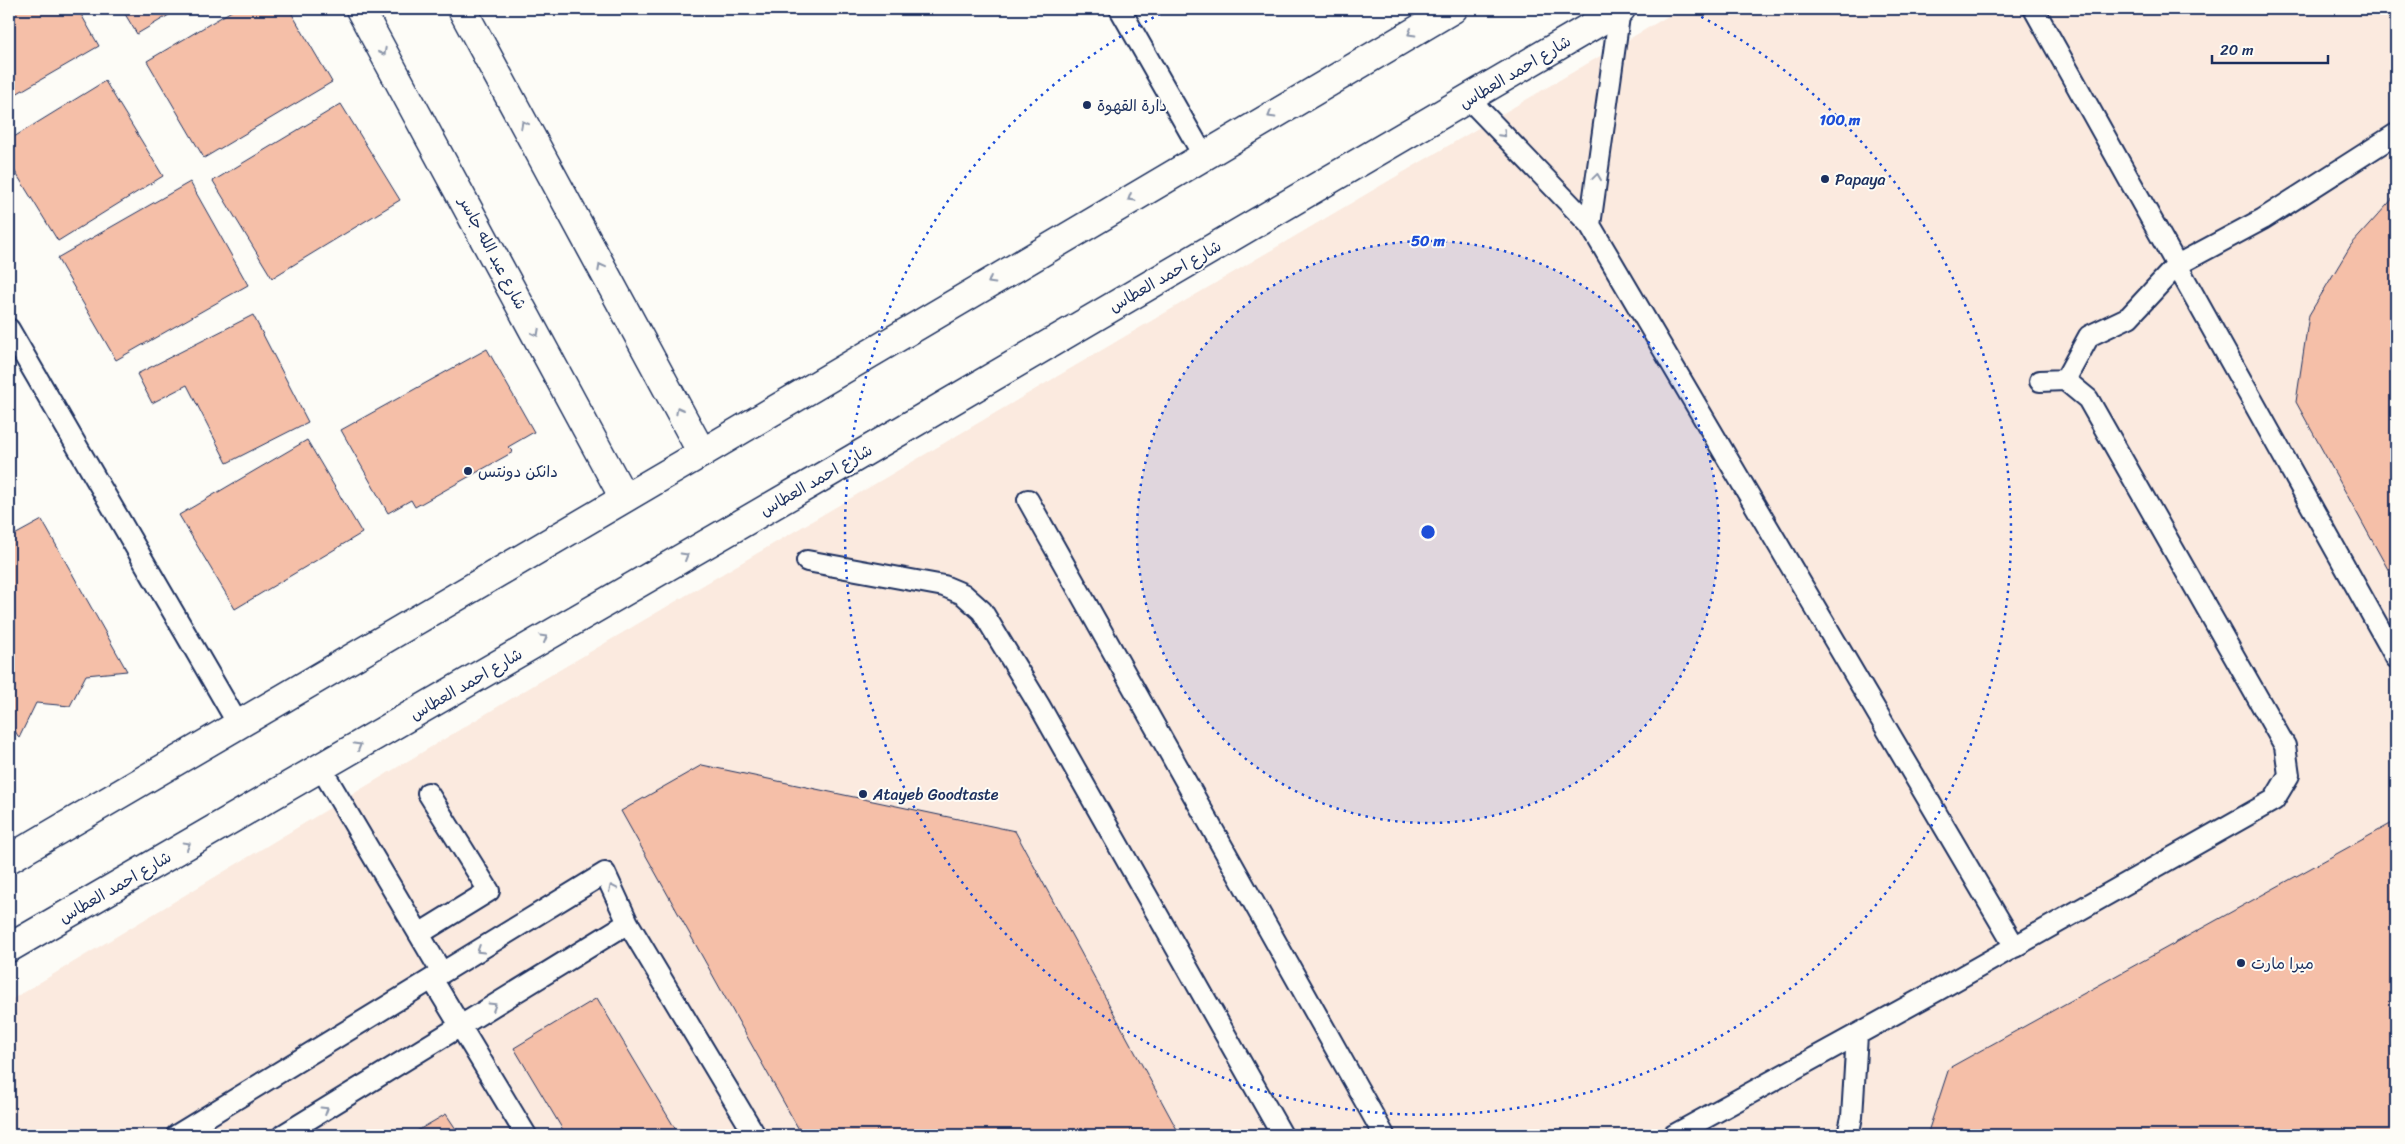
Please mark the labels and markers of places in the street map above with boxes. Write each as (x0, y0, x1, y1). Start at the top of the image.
place label: دارة القهوة (1097, 91, 1167, 120)
marker: دارة القهوة (1081, 99, 1093, 111)
place label: Papaya (1835, 165, 1886, 194)
marker: Papaya (1819, 173, 1831, 185)
place label: دانكن دونتس (478, 457, 558, 486)
marker: دانكن دونتس (462, 465, 474, 477)
centre of rings (1419, 523, 1437, 541)
place label: Atayeb Goodtaste (872, 780, 999, 809)
marker: Atayeb Goodtaste (857, 788, 869, 800)
place label: ميرا مارت (2251, 949, 2314, 978)
marker: ميرا مارت (2235, 957, 2247, 969)

